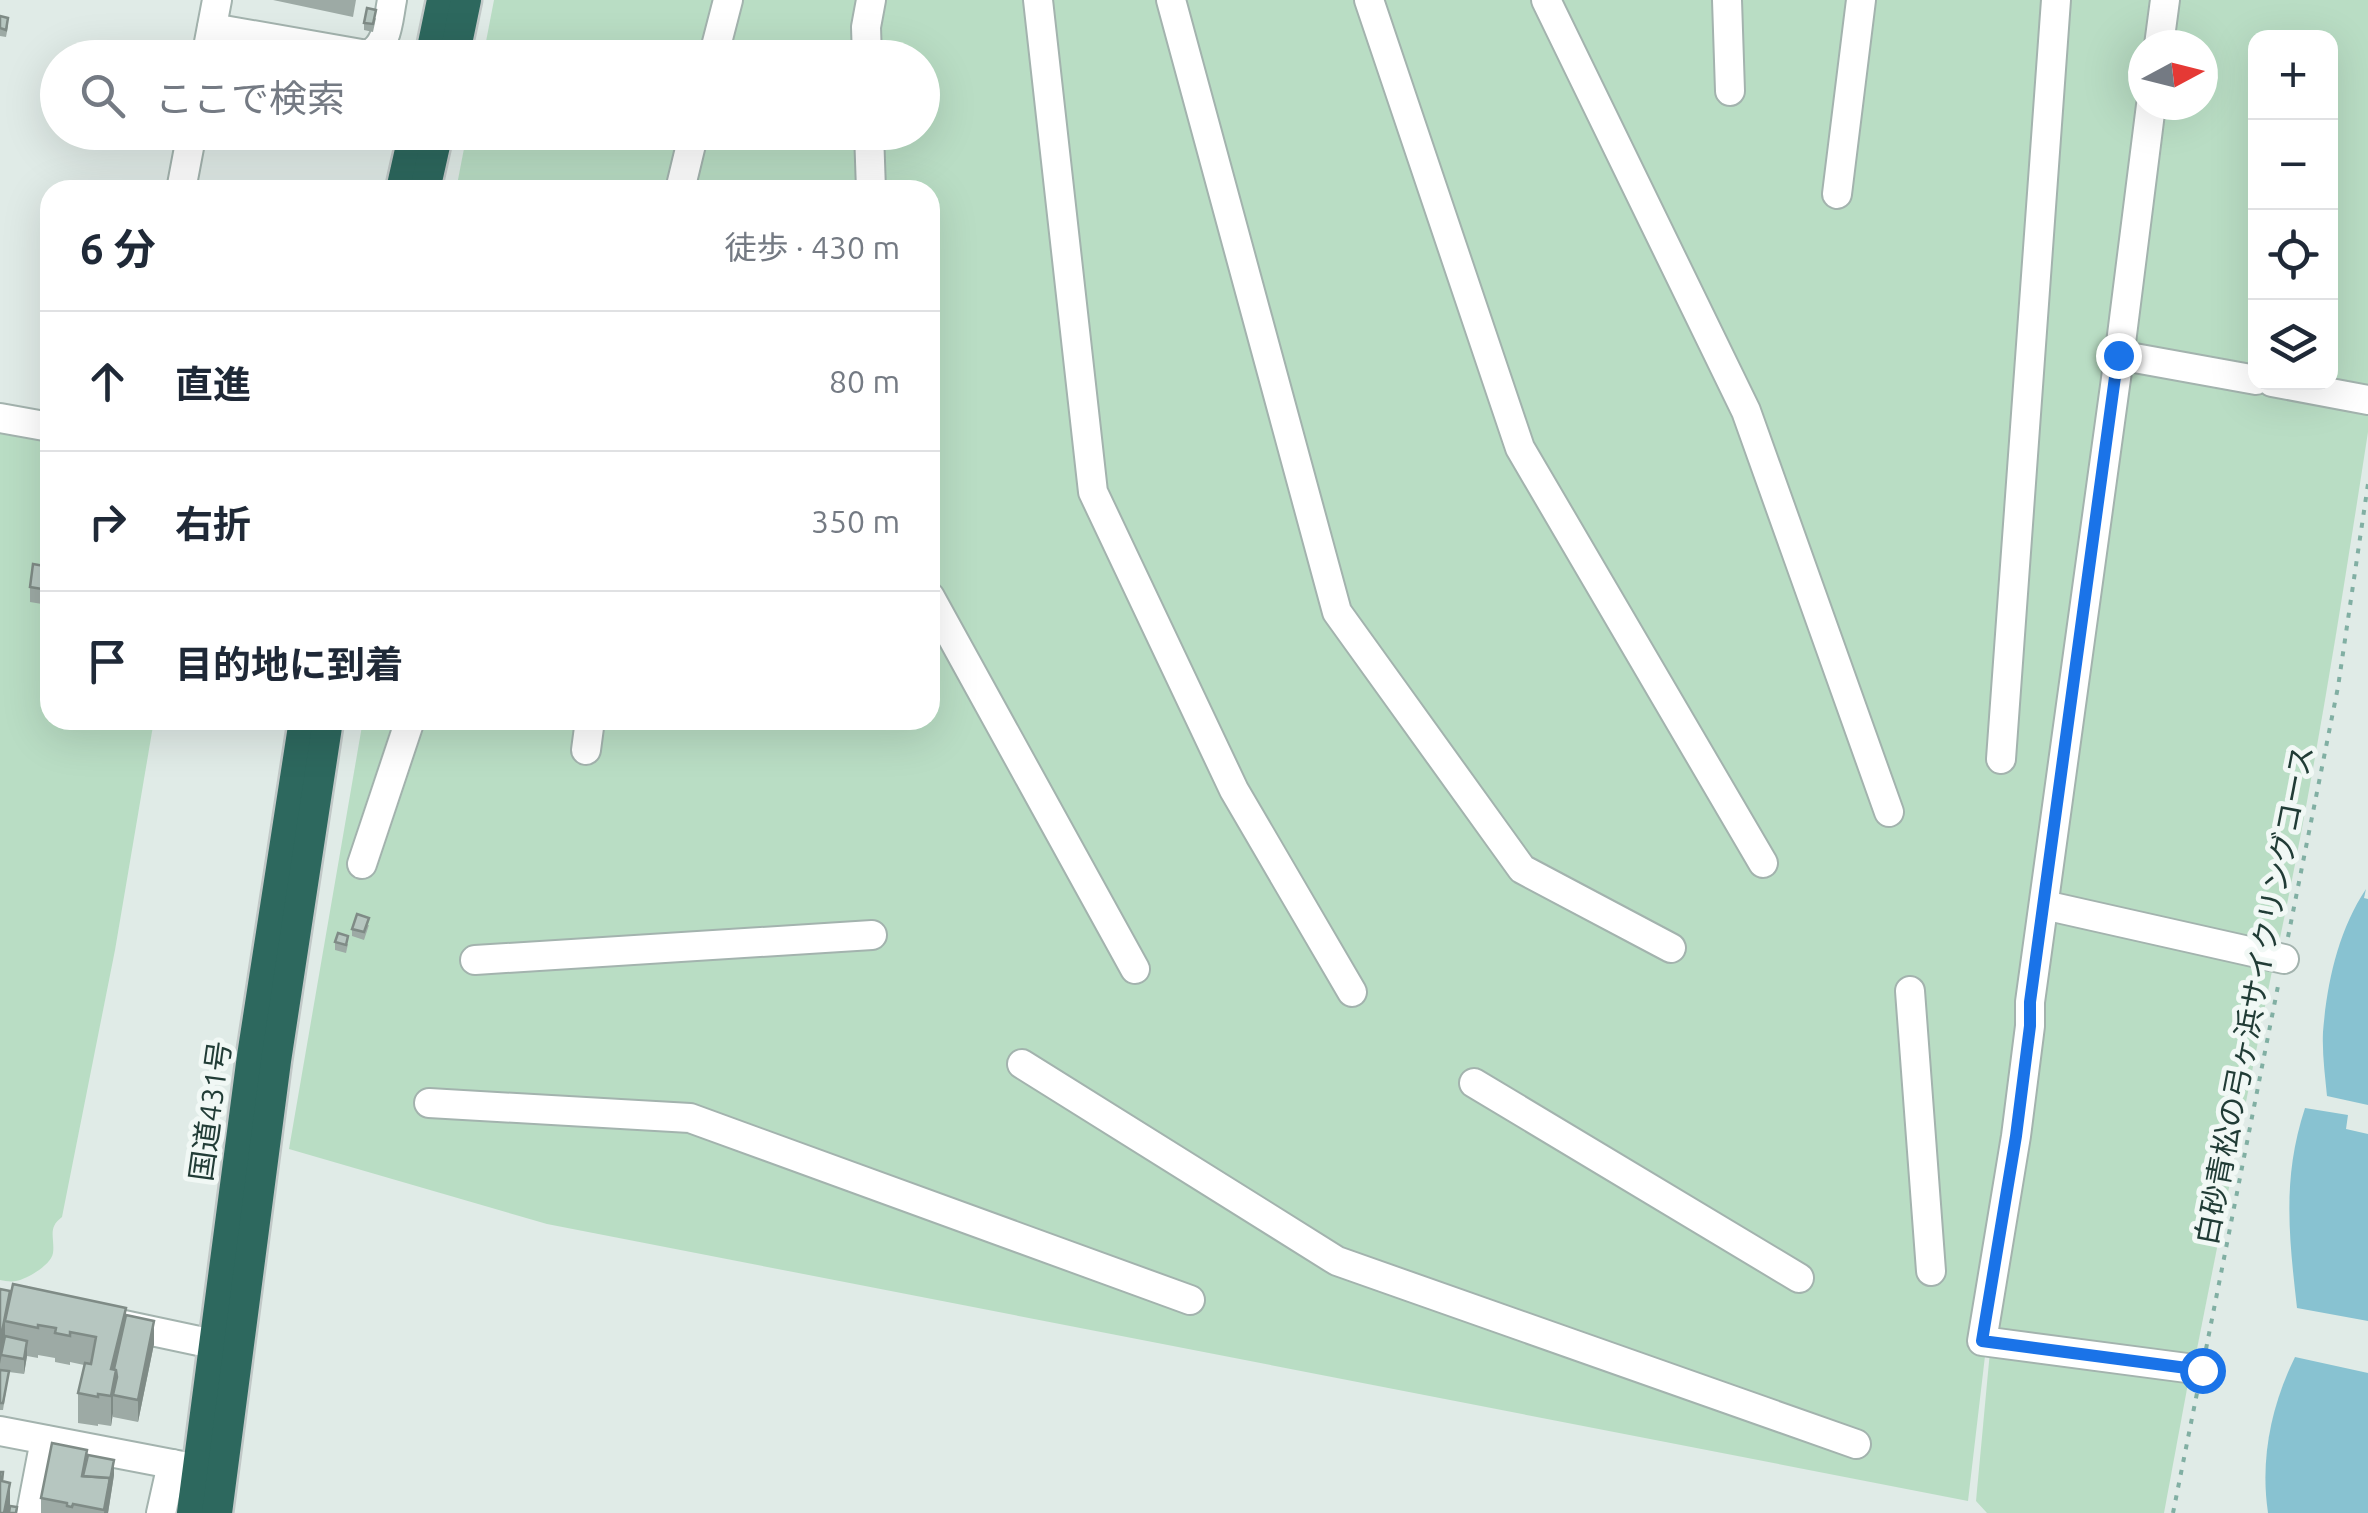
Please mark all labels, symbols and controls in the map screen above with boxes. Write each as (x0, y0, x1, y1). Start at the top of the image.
north arrow (2128, 30, 2218, 120)
map controls (2248, 30, 2338, 390)
button: + (2248, 30, 2338, 120)
search box (40, 40, 940, 150)
icon: search (75, 68, 130, 123)
text: ここで検索 (155, 77, 345, 119)
button: − (2248, 120, 2338, 210)
button: locate (2248, 210, 2338, 300)
text: 6 分 (80, 225, 156, 272)
text: 徒歩 · 430 m (724, 229, 900, 265)
button: layers (2248, 300, 2338, 390)
route end (2096, 333, 2142, 379)
icon: ahead (80, 354, 135, 409)
text: 直進 (175, 363, 251, 405)
text: 80 m (829, 363, 900, 399)
icon: right (80, 494, 135, 549)
text: 右折 (175, 503, 251, 545)
text: 350 m (811, 503, 900, 539)
icon: arrive (80, 634, 135, 689)
text: 目的地に到着 (175, 643, 403, 685)
street label: 白砂青松の弓ヶ浜サイクリングコース (2189, 742, 2319, 1248)
street label: 国道431号 (183, 1039, 237, 1183)
route start (2180, 1348, 2226, 1394)

